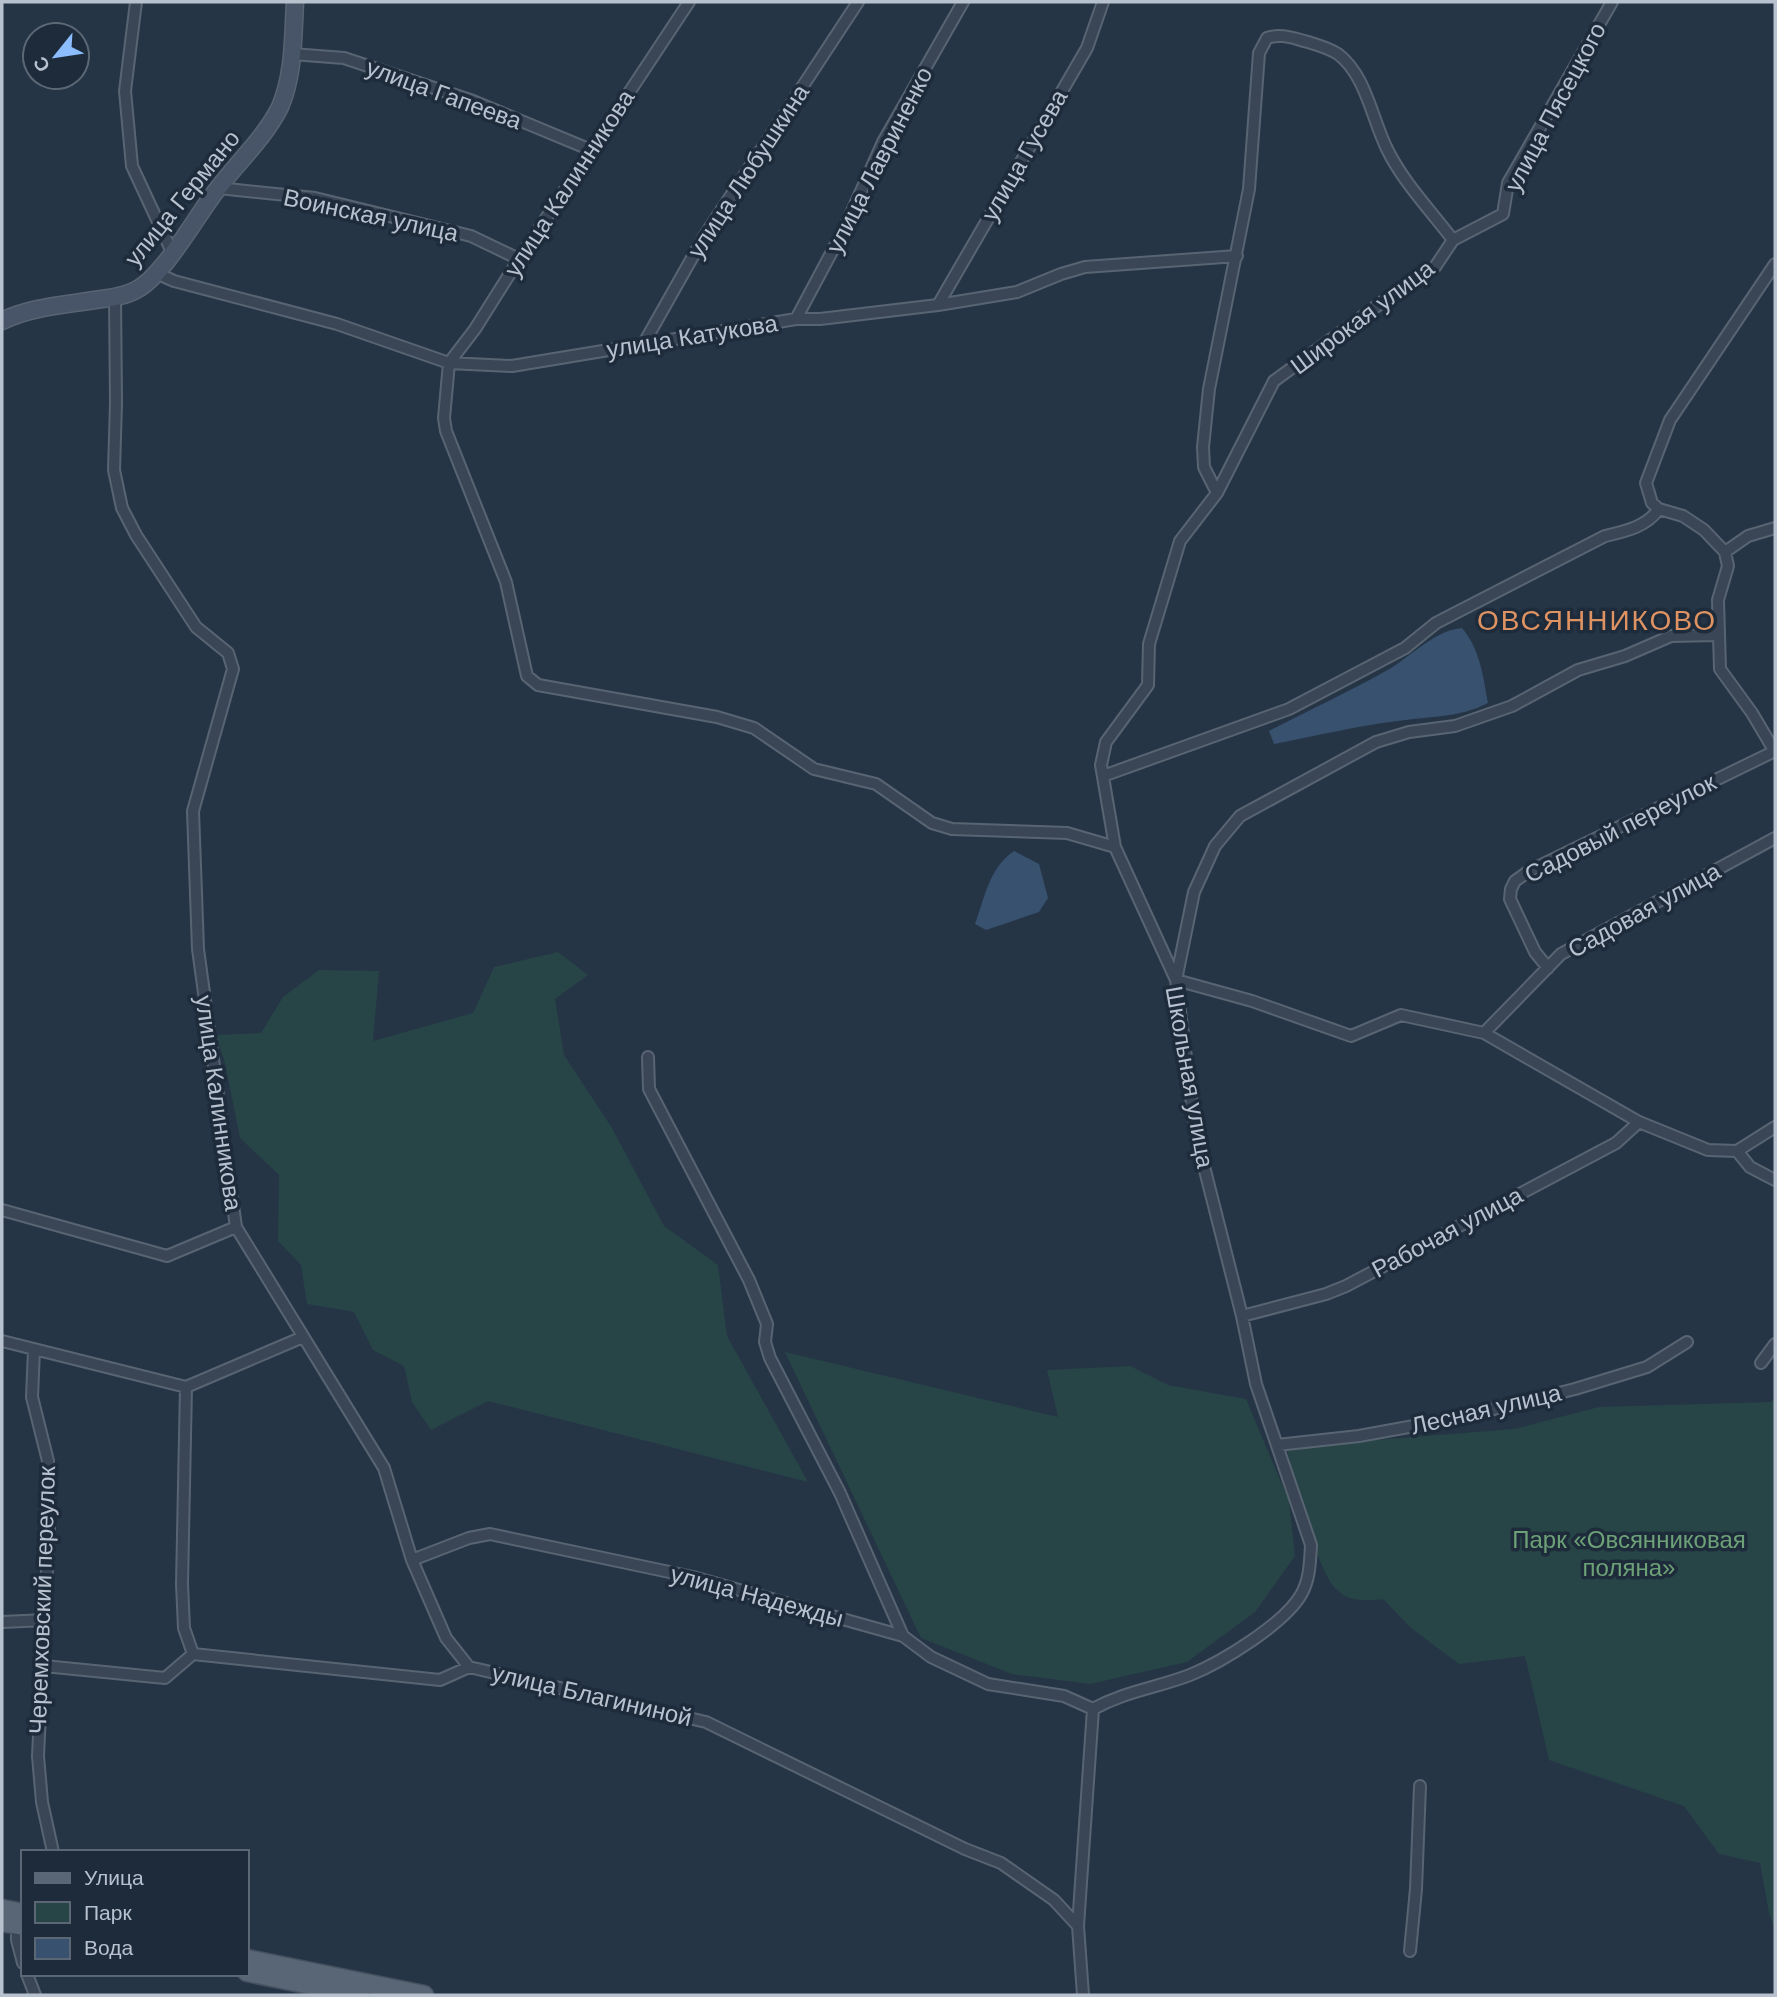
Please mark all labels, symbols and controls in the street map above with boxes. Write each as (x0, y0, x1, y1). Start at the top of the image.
street label: улица Пясецкого (1499, 18, 1611, 196)
north arrow (21, 21, 91, 91)
text: С (29, 53, 54, 75)
street label: улица Гапеева (363, 53, 526, 135)
street label: улица Лавриненко (820, 62, 938, 258)
street label: улица Любушкина (682, 79, 815, 263)
street label: улица Калинникова (499, 84, 640, 281)
street label: улица Гусева (976, 84, 1073, 225)
street label: улица Германо (119, 125, 245, 271)
street label: Воинская улица (281, 183, 462, 247)
street label: Широкая улица (1285, 254, 1439, 380)
street label: улица Катукова (605, 309, 780, 363)
district label: ОВСЯННИКОВО (1477, 605, 1717, 636)
street label: Садовый переулок (1520, 768, 1720, 888)
street label: Садовая улица (1563, 857, 1725, 963)
street label: Школьная улица (1161, 984, 1219, 1171)
street label: улица Калинникова (191, 994, 248, 1213)
street label: Рабочая улица (1367, 1181, 1527, 1283)
street label: Лесная улица (1408, 1378, 1564, 1439)
street label: Черемховский переулок (24, 1465, 60, 1735)
park label: Парк «Овсянниковая поляна» (1512, 1526, 1746, 1581)
street label: улица Надежды (668, 1560, 846, 1632)
street label: улица Благининой (489, 1659, 695, 1731)
legend (21, 1850, 248, 1976)
text: Улица (84, 1866, 144, 1889)
text: Парк (84, 1901, 132, 1924)
text: Вода (84, 1936, 133, 1959)

